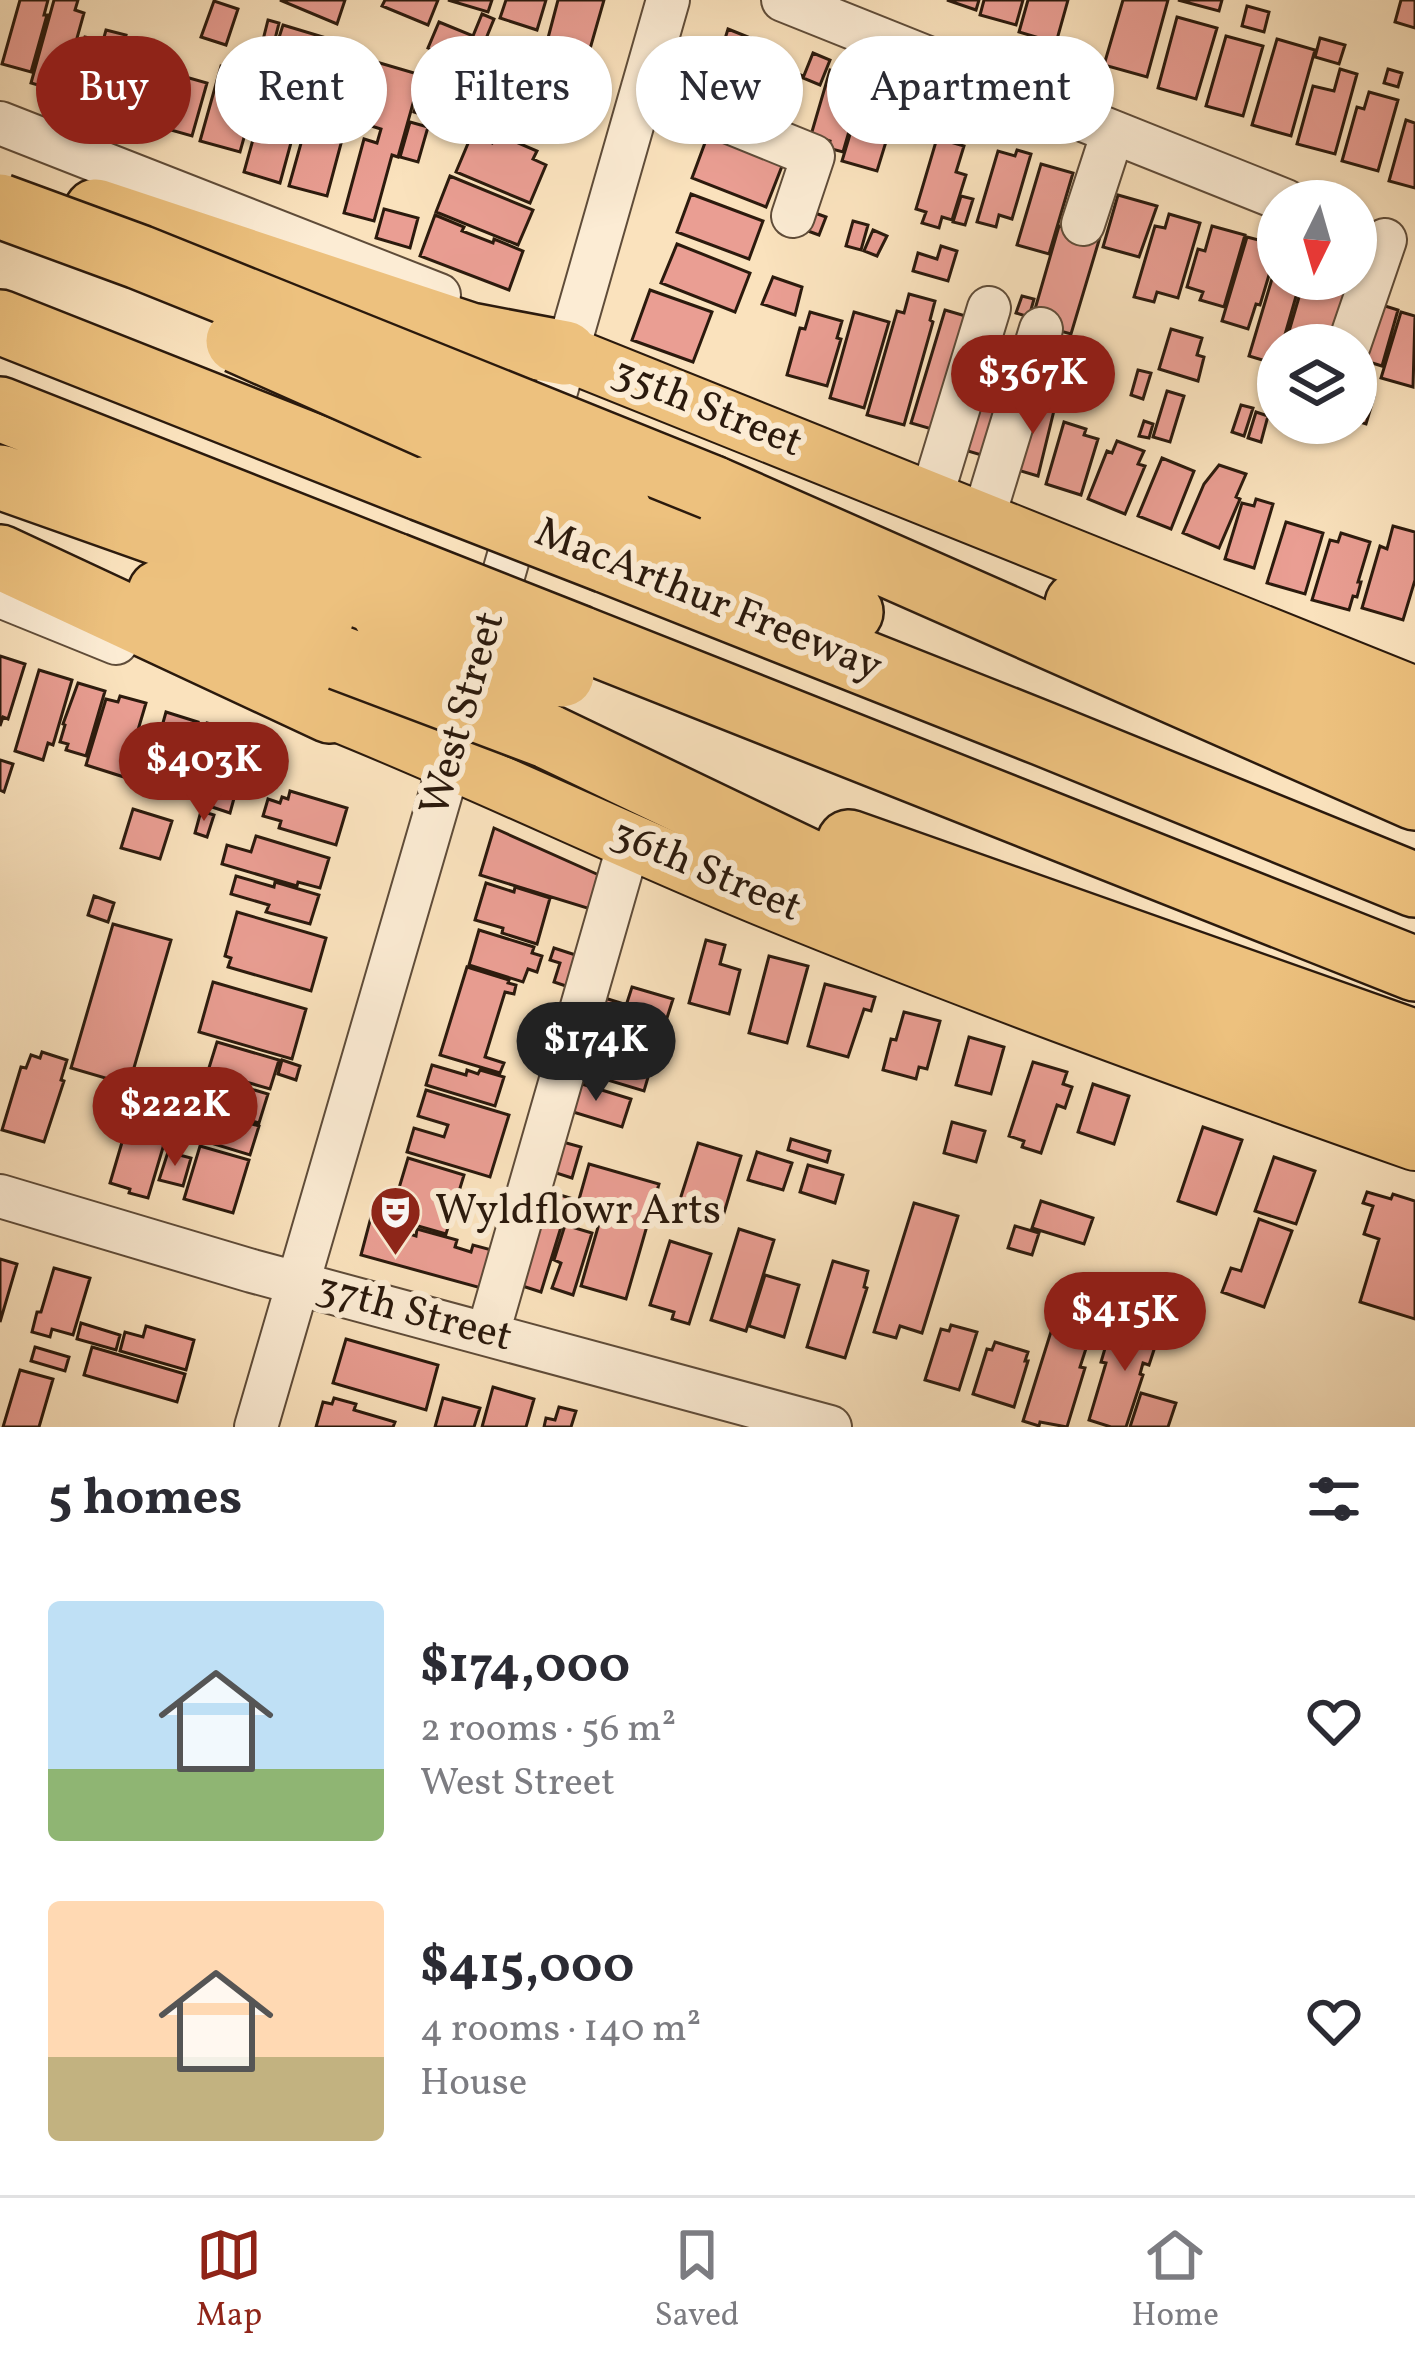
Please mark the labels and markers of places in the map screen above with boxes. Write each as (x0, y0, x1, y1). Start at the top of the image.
pin: $367K (949, 335, 1117, 437)
pin: $403K (120, 722, 288, 824)
pin: $174K (512, 1002, 680, 1104)
pin: $222K (91, 1067, 259, 1169)
place label: Wyldflowr Arts (435, 1183, 721, 1242)
theatre icon: Wyldflowr Arts (368, 1184, 424, 1258)
pin: $415K (1041, 1272, 1209, 1374)

